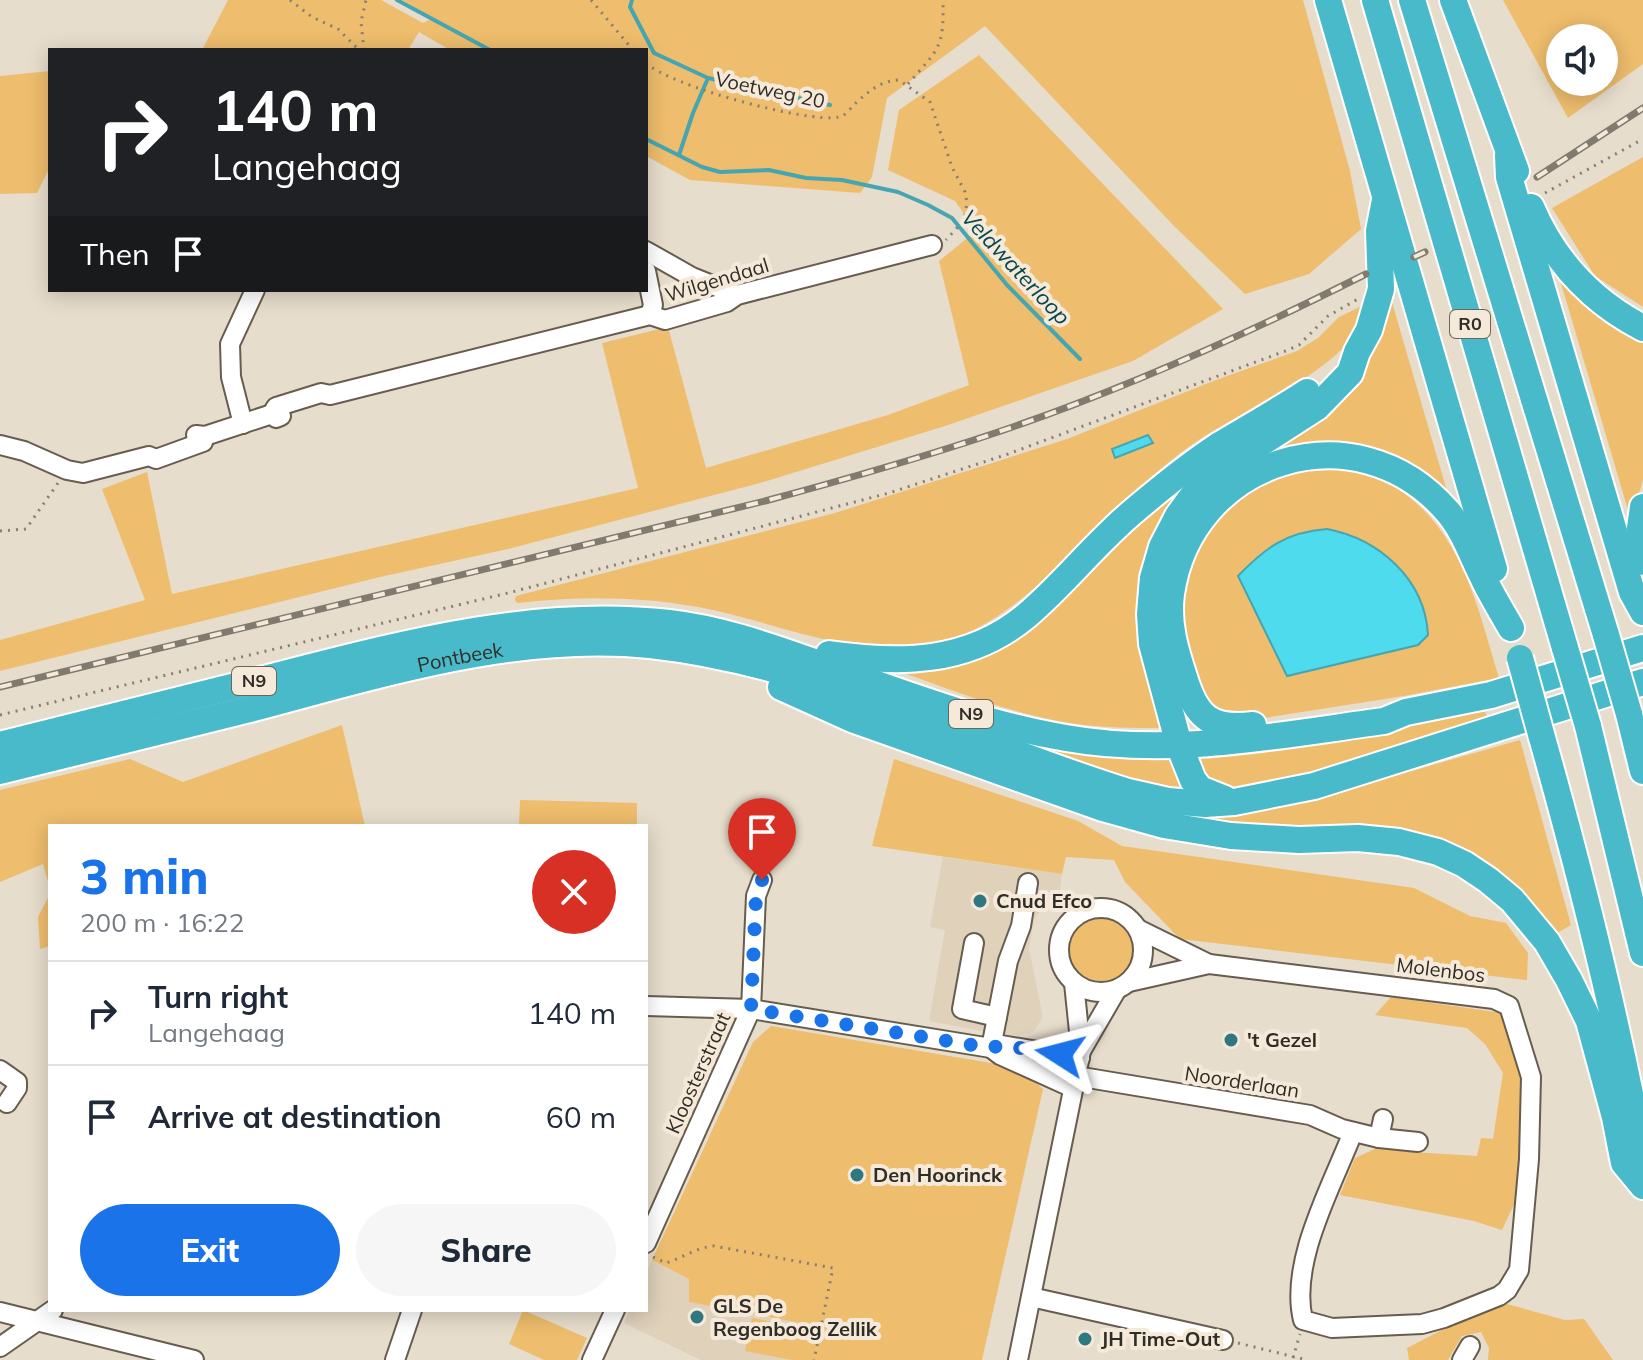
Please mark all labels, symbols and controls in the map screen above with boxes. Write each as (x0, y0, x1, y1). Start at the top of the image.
map controls (1546, 24, 1618, 96)
button: sound (1546, 24, 1618, 96)
street label: Voetweg 20 (713, 66, 827, 113)
text: 140 m (212, 75, 379, 145)
icon: right (80, 80, 184, 184)
text: Langehaag (212, 144, 402, 189)
water label: Veldwaterloop (955, 203, 1077, 331)
icon: arrive (166, 232, 210, 276)
text: Then (80, 235, 150, 273)
street label: Wilgendaal (662, 252, 772, 307)
road number: R0 (1450, 310, 1490, 338)
street label: Pontbeek (415, 637, 505, 677)
road number: N9 (232, 667, 276, 695)
road number: N9 (949, 700, 993, 728)
pin (728, 798, 796, 880)
icon: arrive (740, 810, 784, 854)
text: 3 min (80, 846, 209, 906)
button: close (532, 850, 616, 934)
place label: Cnud Efco (996, 888, 1092, 913)
marker: Cnud Efco (971, 892, 989, 910)
text: 200 m · 16:22 (80, 906, 244, 939)
street label: Molenbos (1395, 952, 1487, 987)
text: Turn right (148, 978, 288, 1016)
icon: right (80, 991, 124, 1035)
text: 140 m (528, 994, 616, 1032)
street label: Kloosterstraat (660, 1008, 735, 1137)
position arrow (1018, 1012, 1102, 1096)
text: Langehaag (148, 1016, 285, 1049)
place label: 't Gezel (1247, 1027, 1317, 1052)
marker: 't Gezel (1222, 1031, 1240, 1049)
street label: Noorderlaan (1183, 1060, 1301, 1103)
icon: arrive (80, 1095, 124, 1139)
text: Arrive at destination (148, 1098, 442, 1136)
text: 60 m (546, 1098, 616, 1136)
place label: Den Hoorinck (873, 1162, 1003, 1187)
marker: Den Hoorinck (848, 1166, 866, 1184)
button: Exit (80, 1204, 340, 1296)
button: Share (356, 1204, 616, 1296)
place label: GLS De Regenboog Zellik (713, 1293, 878, 1341)
marker: GLS De Regenboog Zellik (688, 1308, 706, 1326)
place label: JH Time-Out (1101, 1326, 1220, 1351)
marker: JH Time-Out (1076, 1330, 1094, 1348)

